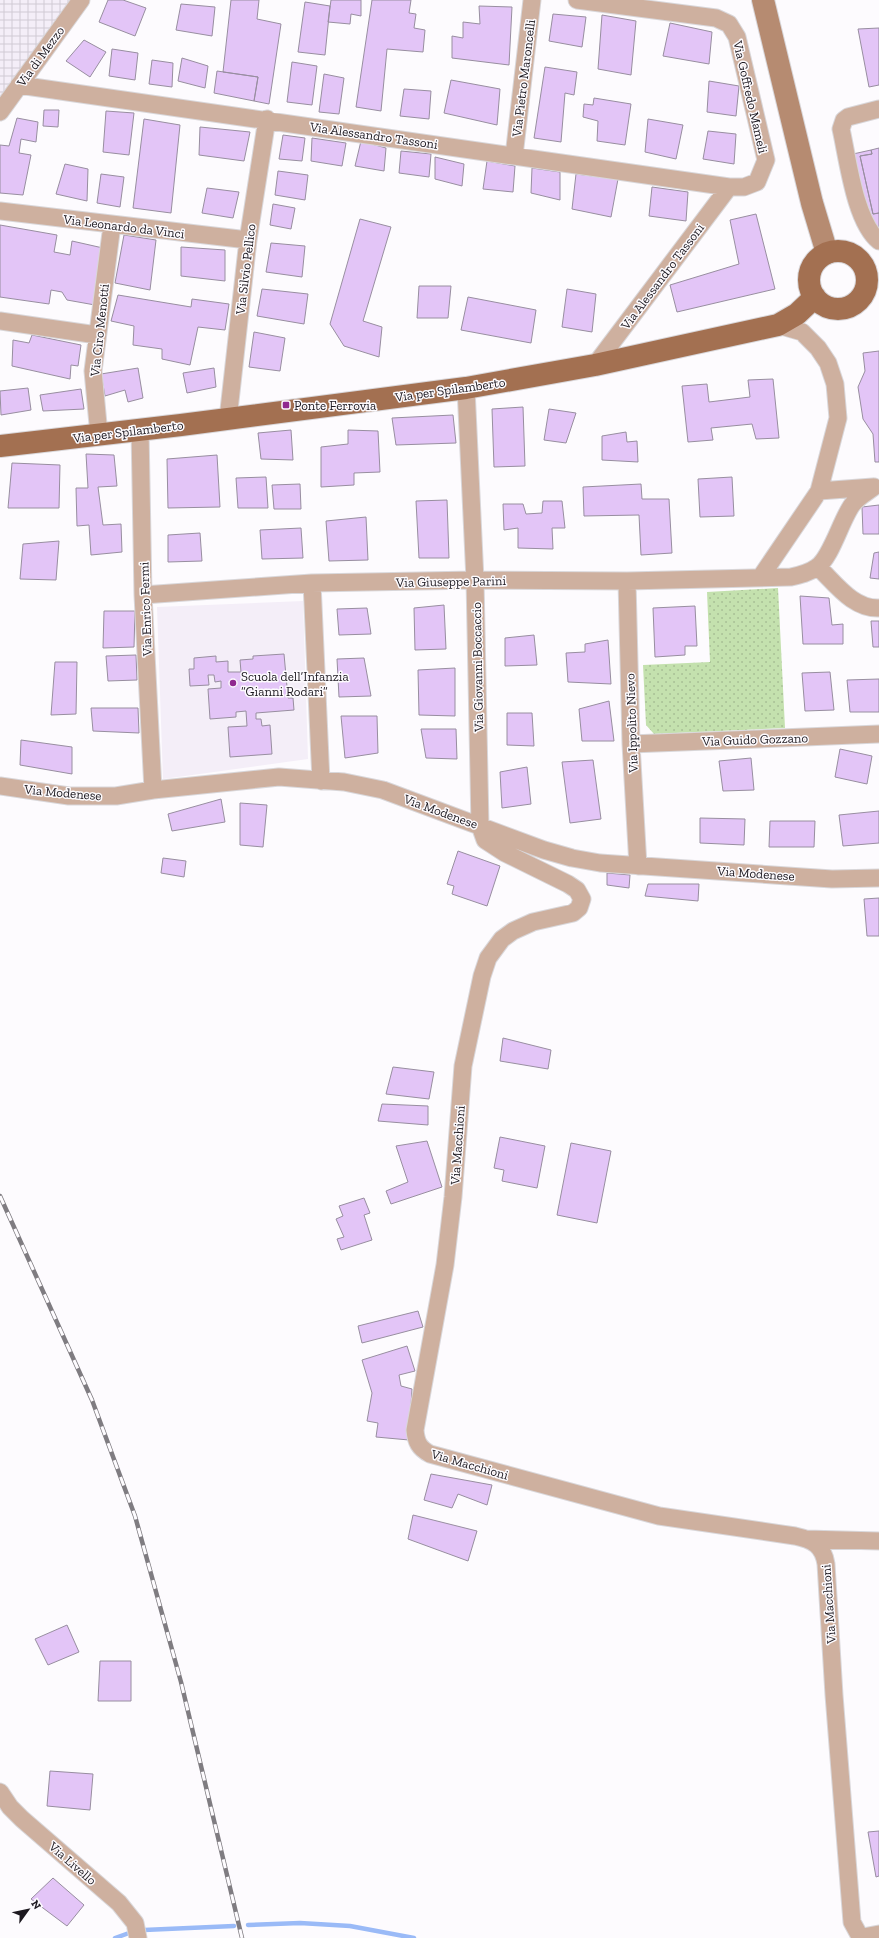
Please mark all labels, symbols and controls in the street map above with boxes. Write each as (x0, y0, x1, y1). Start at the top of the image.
street label: Via Pietro Maroncelli (509, 18, 538, 139)
street label: Via di Mezzo (13, 23, 67, 90)
street label: Via Goffredo Mameli (730, 38, 771, 155)
street label: Via Alessandro Tassoni (308, 119, 439, 152)
street label: Via Leonardo da Vinci (62, 212, 186, 241)
street label: Via Alessandro Tassoni (617, 220, 707, 333)
street label: Via Silvio Pellico (232, 223, 259, 316)
street label: Via Ciro Menotti (87, 283, 112, 378)
street label: Via per Spilamberto (393, 374, 506, 405)
place label: Ponte Ferrovia (294, 398, 377, 413)
marker: Ponte Ferrovia (281, 400, 291, 410)
street label: Via per Spilamberto (71, 417, 184, 446)
street label: Via Enrico Fermi (136, 561, 155, 657)
street label: Via Giuseppe Parini (395, 573, 506, 590)
street label: Via Giovanni Boccaccio (469, 602, 486, 733)
place label: Scuola dell’Infanzia “Gianni Rodari” (241, 669, 349, 699)
street label: Via Ippolito Nievo (622, 673, 641, 774)
marker: Scuola dell’Infanzia “Gianni Rodari” (228, 678, 238, 688)
street label: Via Guido Gozzano (701, 730, 808, 749)
street label: Via Modenese (23, 782, 102, 803)
street label: Via Modenese (401, 791, 480, 832)
street label: Via Modenese (716, 863, 795, 884)
street label: Via Macchioni (447, 1105, 468, 1186)
street label: Via Macchioni (429, 1446, 510, 1483)
street label: Via Macchioni (818, 1564, 839, 1645)
street label: Via Livello (45, 1838, 100, 1888)
north arrow (8, 1890, 48, 1930)
text: N (28, 1898, 44, 1912)

